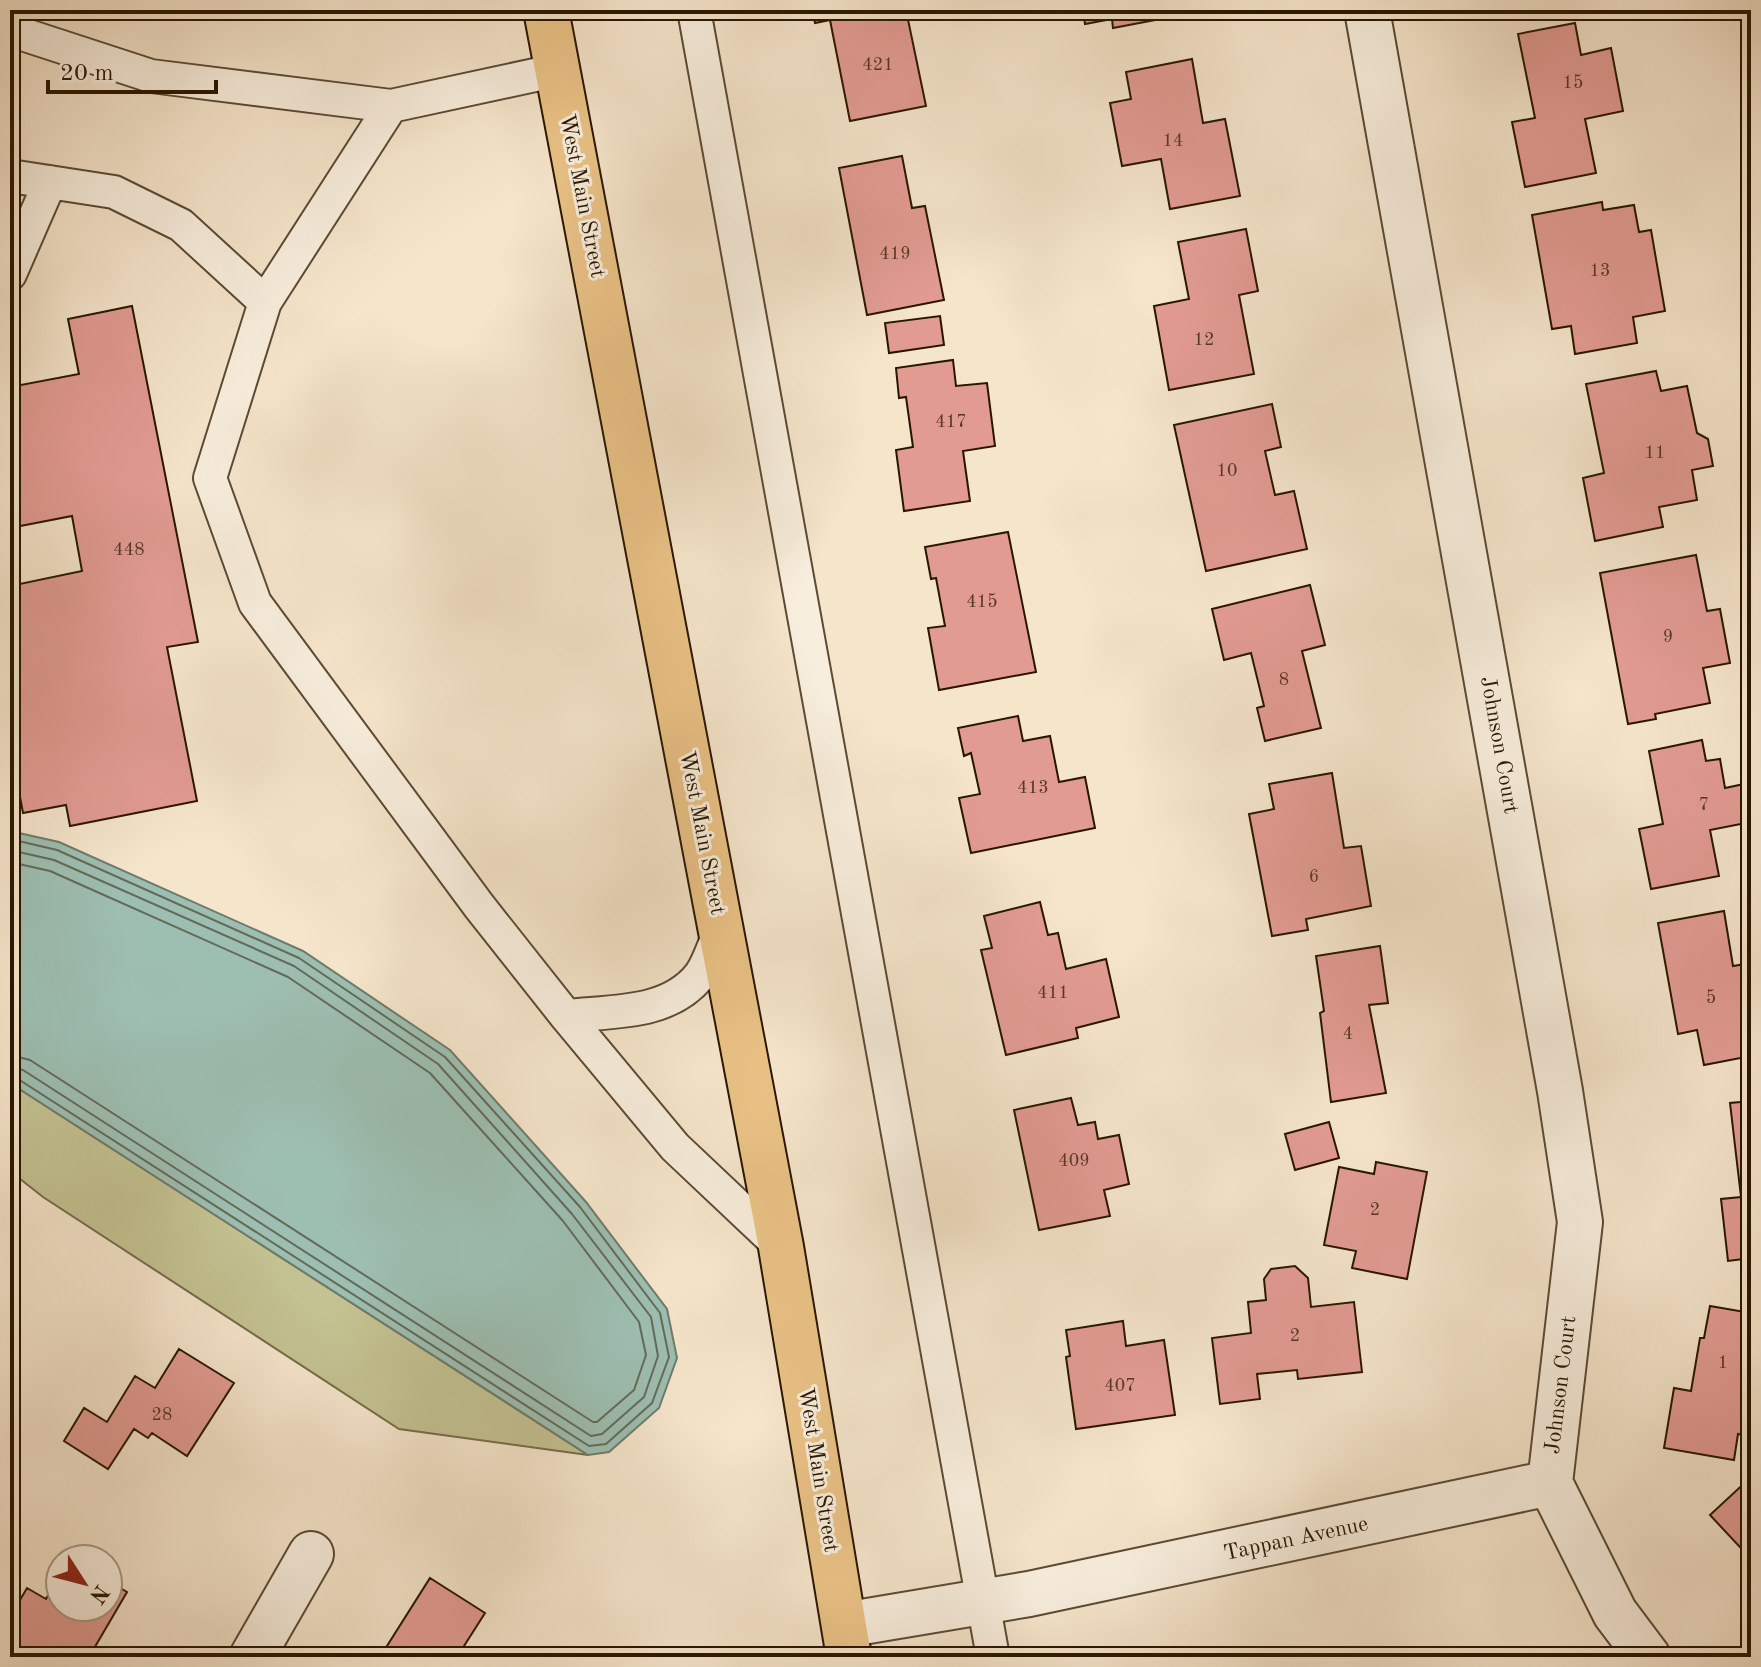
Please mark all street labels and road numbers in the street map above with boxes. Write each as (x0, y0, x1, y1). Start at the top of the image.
street label: West Main Street (555, 112, 609, 280)
street label: Johnson Court (1476, 675, 1522, 815)
street label: West Main Street (675, 749, 729, 917)
street label: Johnson Court (1542, 1315, 1580, 1455)
street label: West Main Street (794, 1386, 842, 1554)
street label: Tappan Avenue (1222, 1513, 1370, 1565)

